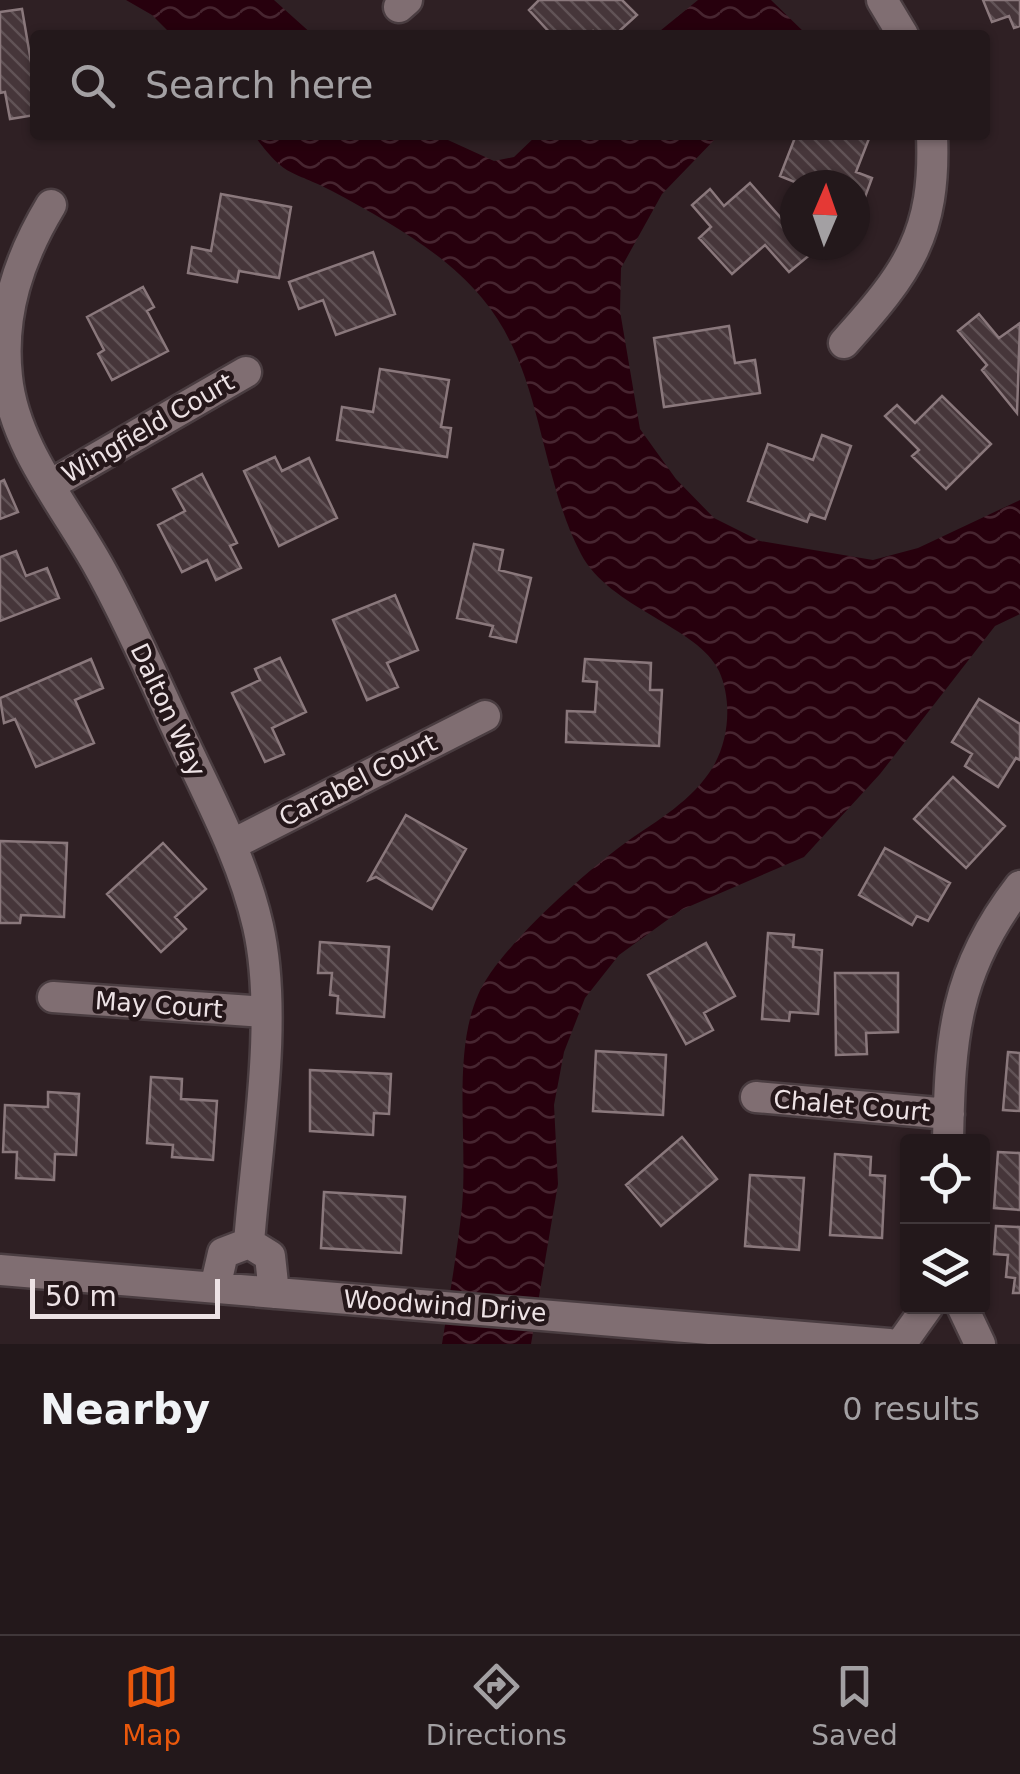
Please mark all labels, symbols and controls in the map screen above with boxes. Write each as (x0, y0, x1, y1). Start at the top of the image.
search box (30, 30, 990, 140)
icon: search (65, 58, 120, 113)
text: Search here (145, 63, 373, 107)
north arrow (780, 170, 870, 260)
street label: Wingfield Court (57, 367, 239, 489)
street label: Dalton Way (125, 639, 212, 781)
street label: Carabel Court (274, 728, 442, 832)
street label: May Court (94, 986, 224, 1024)
street label: Chalet Court (772, 1085, 932, 1127)
map controls (900, 1134, 990, 1314)
button: locate (900, 1134, 990, 1224)
button: layers (900, 1224, 990, 1314)
scale bar (30, 1274, 220, 1318)
text: 50 m (45, 1280, 117, 1313)
street label: Woodwind Drive (343, 1284, 547, 1328)
text: Nearby (40, 1385, 210, 1434)
text: 0 results (842, 1390, 980, 1428)
tab: Map (122, 1659, 181, 1752)
tab: Directions (426, 1659, 567, 1752)
tab: Saved (811, 1659, 898, 1752)

